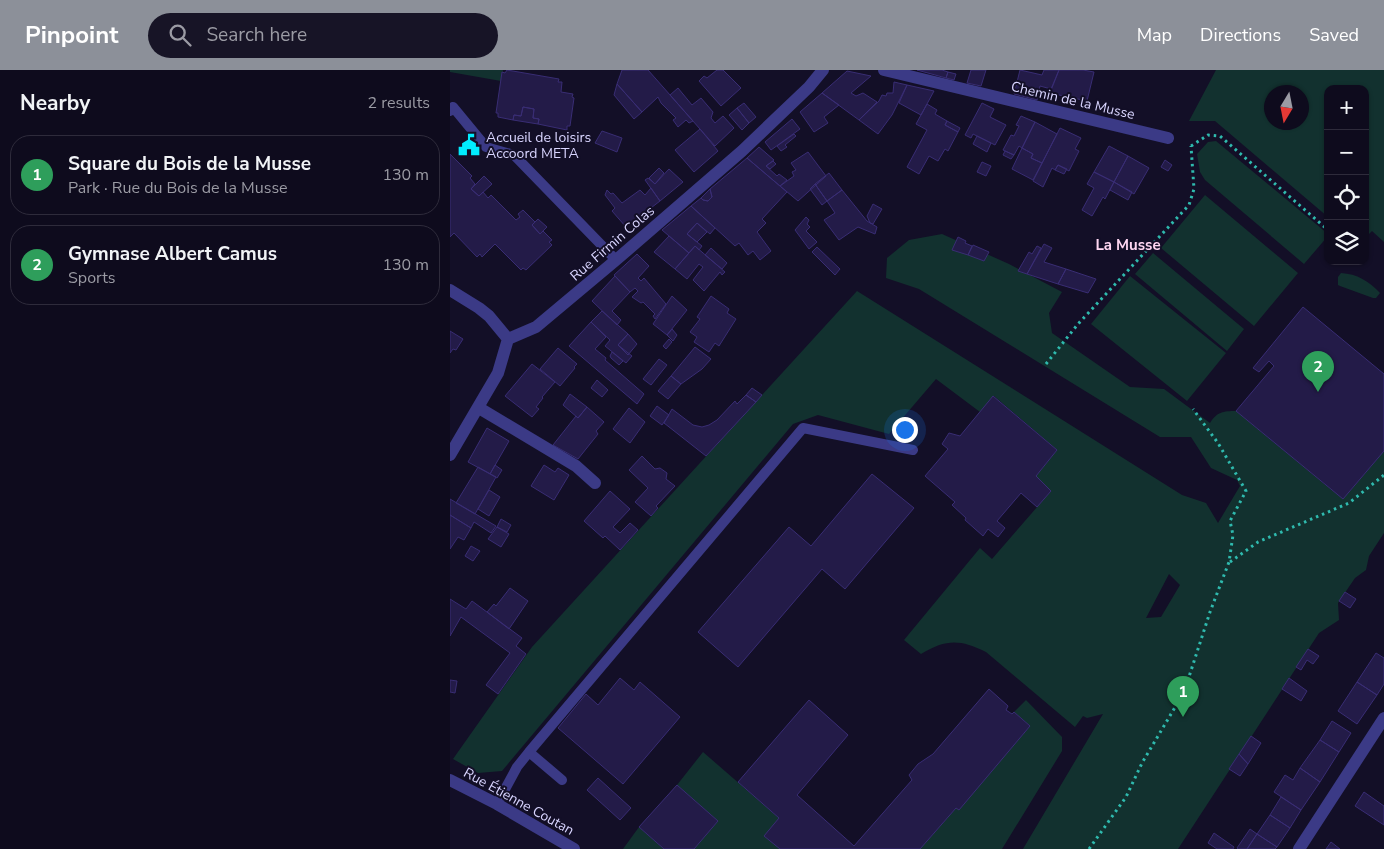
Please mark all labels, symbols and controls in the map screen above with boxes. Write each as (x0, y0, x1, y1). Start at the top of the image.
search box (148, 13, 498, 58)
text: Pinpoint (25, 19, 118, 51)
icon: search (166, 21, 194, 49)
text: Search here (206, 22, 307, 48)
text: Map (1137, 23, 1172, 47)
text: Directions (1200, 23, 1281, 47)
text: Saved (1309, 23, 1359, 47)
street label: Chemin de la Musse (1009, 77, 1137, 124)
north arrow (1264, 85, 1309, 130)
map controls (1324, 85, 1369, 265)
button: + (1324, 85, 1369, 130)
text: Nearby (20, 89, 90, 117)
text: 2 results (368, 92, 430, 114)
place label: Accueil de loisirs Accoord META (486, 128, 591, 163)
button: − (1324, 130, 1369, 175)
public building icon: Accueil de loisirs Accoord META (456, 132, 482, 158)
text: Square du Bois de la Musse (68, 151, 311, 177)
text: 1 (32, 164, 42, 186)
text: 130 m (382, 164, 429, 186)
button: locate (1324, 175, 1369, 220)
text: Park · Rue du Bois de la Musse (68, 177, 288, 199)
street label: Rue Firmin Colas (566, 201, 659, 285)
button: layers (1324, 220, 1369, 265)
district label: La Musse (1095, 235, 1161, 255)
text: Gymnase Albert Camus (68, 241, 277, 267)
text: 2 (32, 254, 42, 276)
text: 130 m (382, 254, 429, 276)
text: Sports (68, 267, 116, 289)
pin: 2 (1302, 351, 1334, 392)
your location (892, 417, 918, 443)
pin: 1 (1167, 676, 1199, 717)
street label: Rue Étienne Coutan (460, 763, 577, 840)

